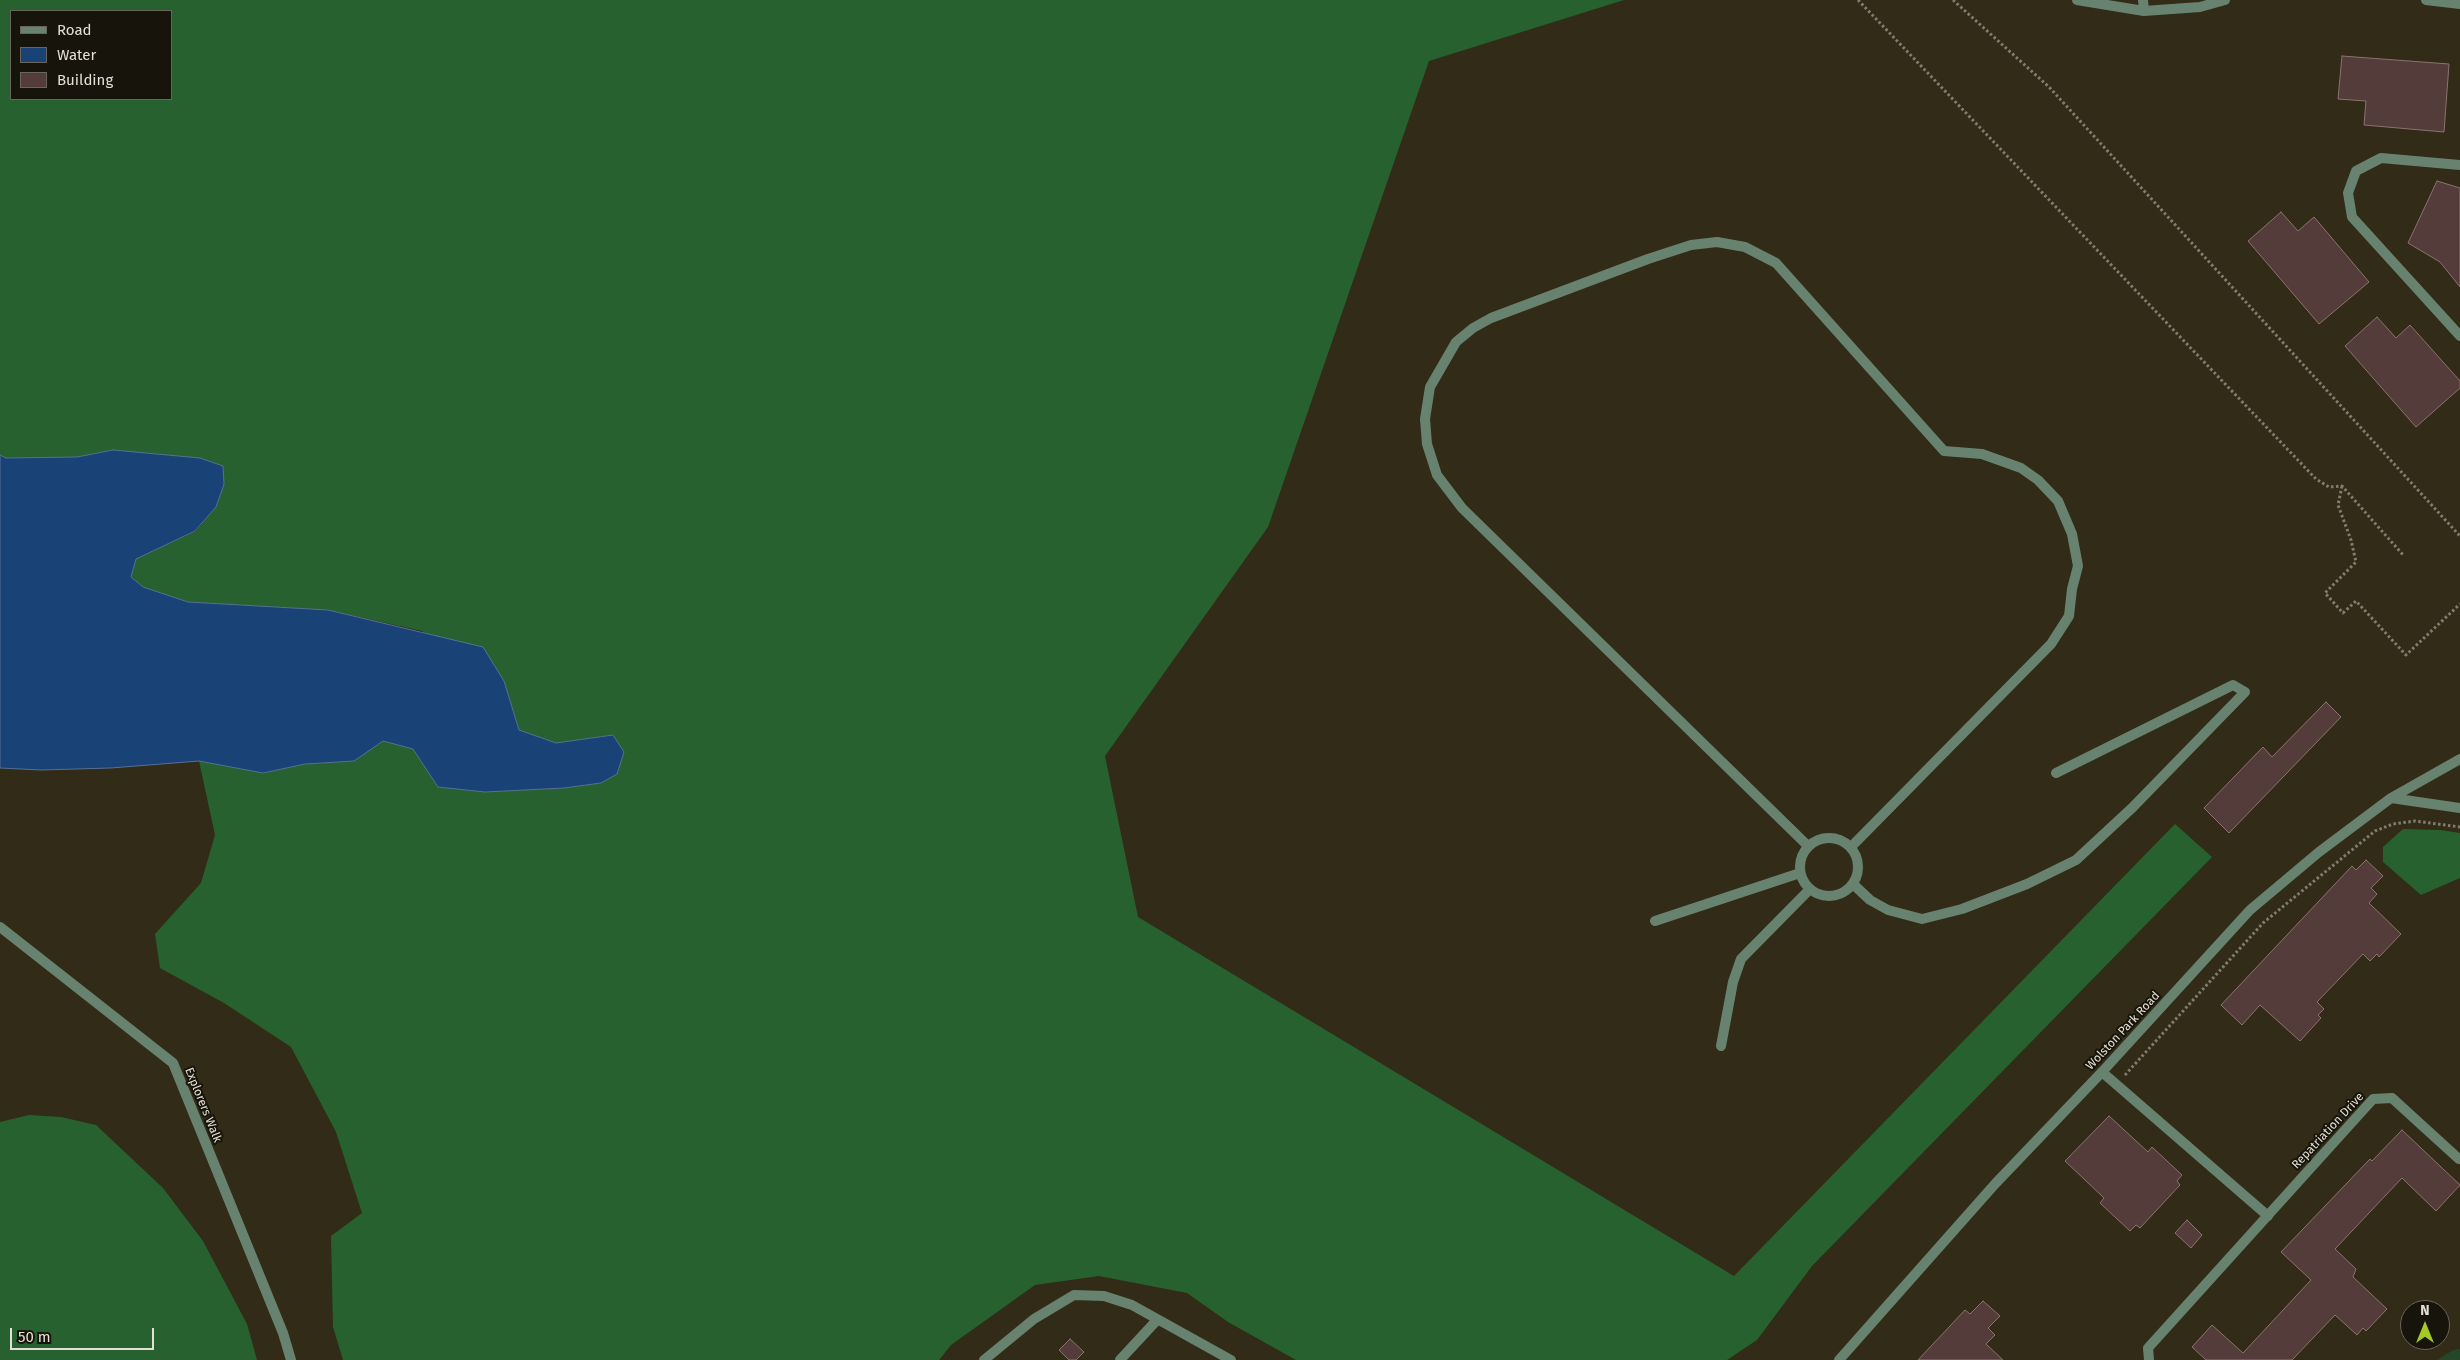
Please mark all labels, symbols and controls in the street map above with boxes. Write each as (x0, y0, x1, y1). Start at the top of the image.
legend (10, 10, 172, 100)
text: Road (57, 21, 92, 39)
text: Water (57, 46, 96, 64)
text: Building (57, 71, 113, 89)
street label: Wolston Park Road (2083, 989, 2163, 1073)
street label: Explorers Walk (181, 1065, 225, 1145)
street label: Repatriation Drive (2289, 1090, 2367, 1172)
north arrow (2400, 1300, 2450, 1350)
text: N (2420, 1302, 2430, 1319)
scale bar (12, 1318, 156, 1350)
text: 50 m (18, 1328, 51, 1346)

